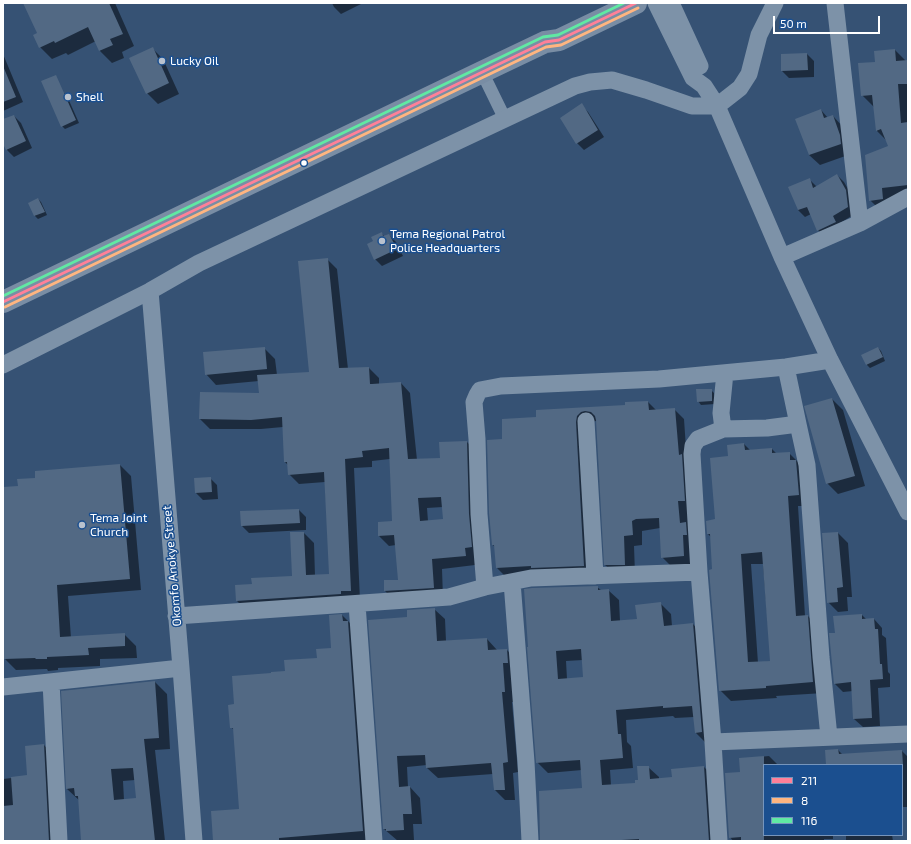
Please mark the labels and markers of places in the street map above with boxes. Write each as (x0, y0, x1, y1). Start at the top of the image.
place label: Lucky Oil (170, 54, 219, 68)
marker: Lucky Oil (157, 56, 167, 66)
place label: Shell (76, 90, 103, 104)
marker: Shell (63, 92, 73, 102)
unlabelled marker (299, 158, 309, 168)
place label: Tema Regional Patrol Police Headquarters (390, 227, 505, 255)
marker: Tema Regional Patrol Police Headquarters (377, 236, 387, 246)
place label: Tema Joint Church (90, 511, 147, 539)
marker: Tema Joint Church (77, 520, 87, 530)

